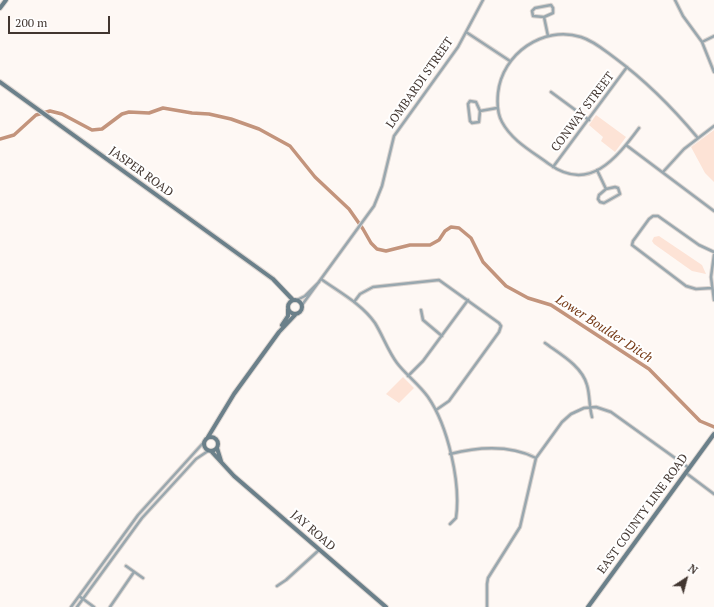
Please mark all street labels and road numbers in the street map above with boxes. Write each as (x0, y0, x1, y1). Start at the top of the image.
street label: LOMBARDI STREET (383, 35, 457, 131)
street label: CONWAY STREET (548, 69, 618, 155)
street label: JASPER ROAD (106, 144, 176, 200)
street label: EAST COUNTY LINE ROAD (595, 451, 691, 577)
street label: JAY ROAD (288, 508, 338, 554)

